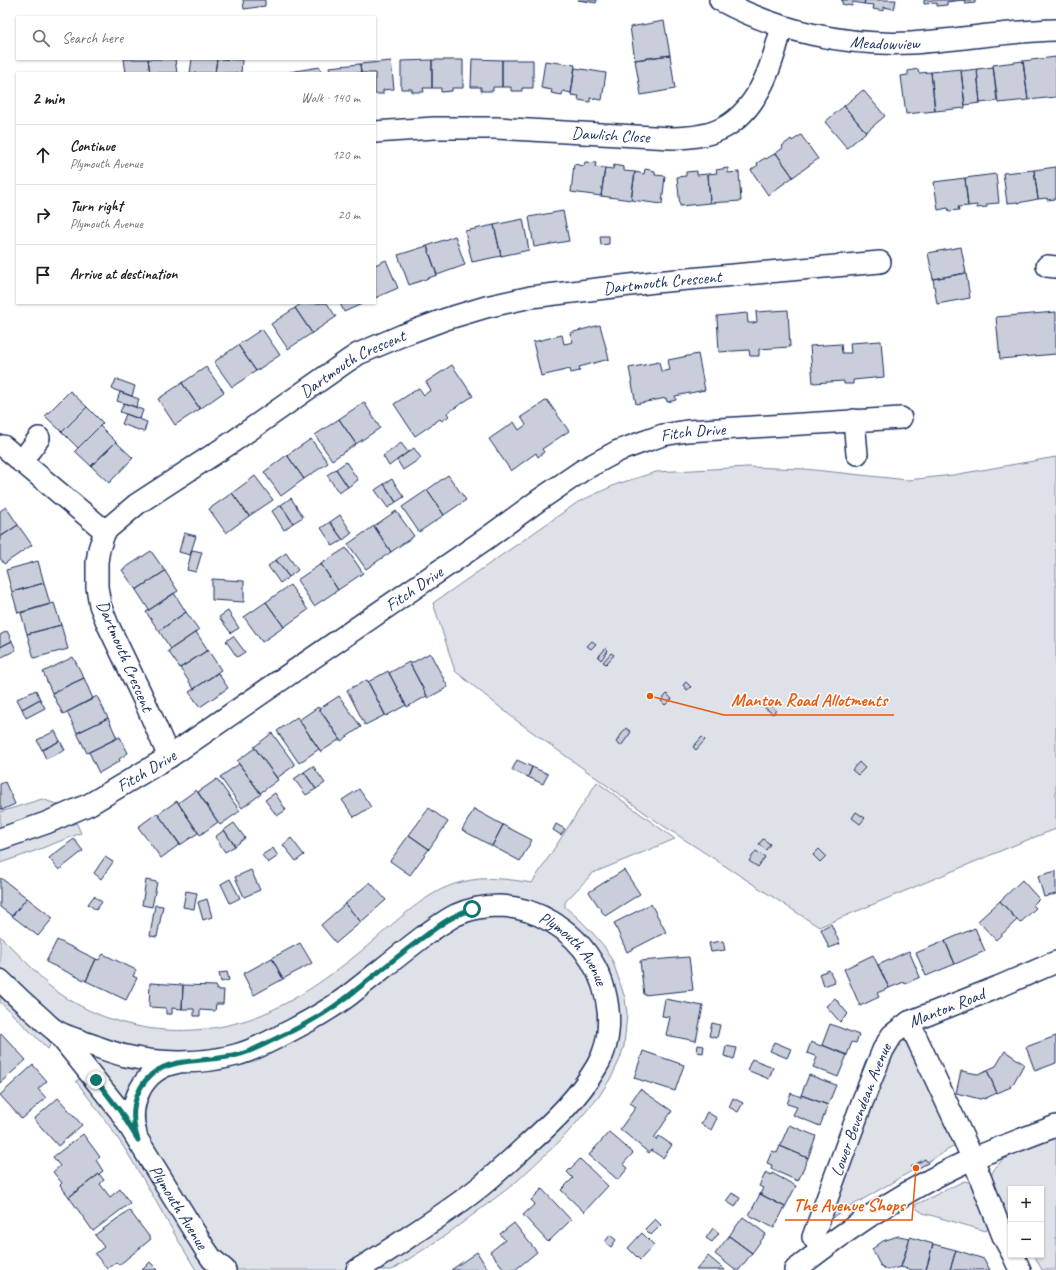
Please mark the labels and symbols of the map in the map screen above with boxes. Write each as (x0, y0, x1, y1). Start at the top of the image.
street label: Meadowview (849, 30, 921, 54)
street label: Dawlish Close (571, 122, 652, 147)
street label: Dartmouth Crescent (602, 265, 724, 299)
street label: Dartmouth Crescent (296, 324, 410, 402)
street label: Fitch Drive (659, 418, 727, 446)
street label: Fitch Drive (381, 560, 448, 615)
street label: Dartmouth Crescent (92, 597, 159, 717)
callout: Manton Road Allotments (724, 685, 894, 715)
text: Manton Road Allotments (731, 689, 889, 711)
street label: Fitch Drive (113, 744, 181, 796)
route start (463, 900, 481, 918)
street label: Plymouth Avenue (536, 906, 613, 989)
street label: Manton Road (905, 982, 990, 1032)
street label: Lower Bevendean Avenue (826, 1038, 896, 1179)
route end (87, 1071, 105, 1089)
street label: Plymouth Avenue (145, 1161, 214, 1254)
callout: The Avenue Shops (785, 1190, 912, 1220)
text: The Avenue Shops (793, 1194, 906, 1216)

